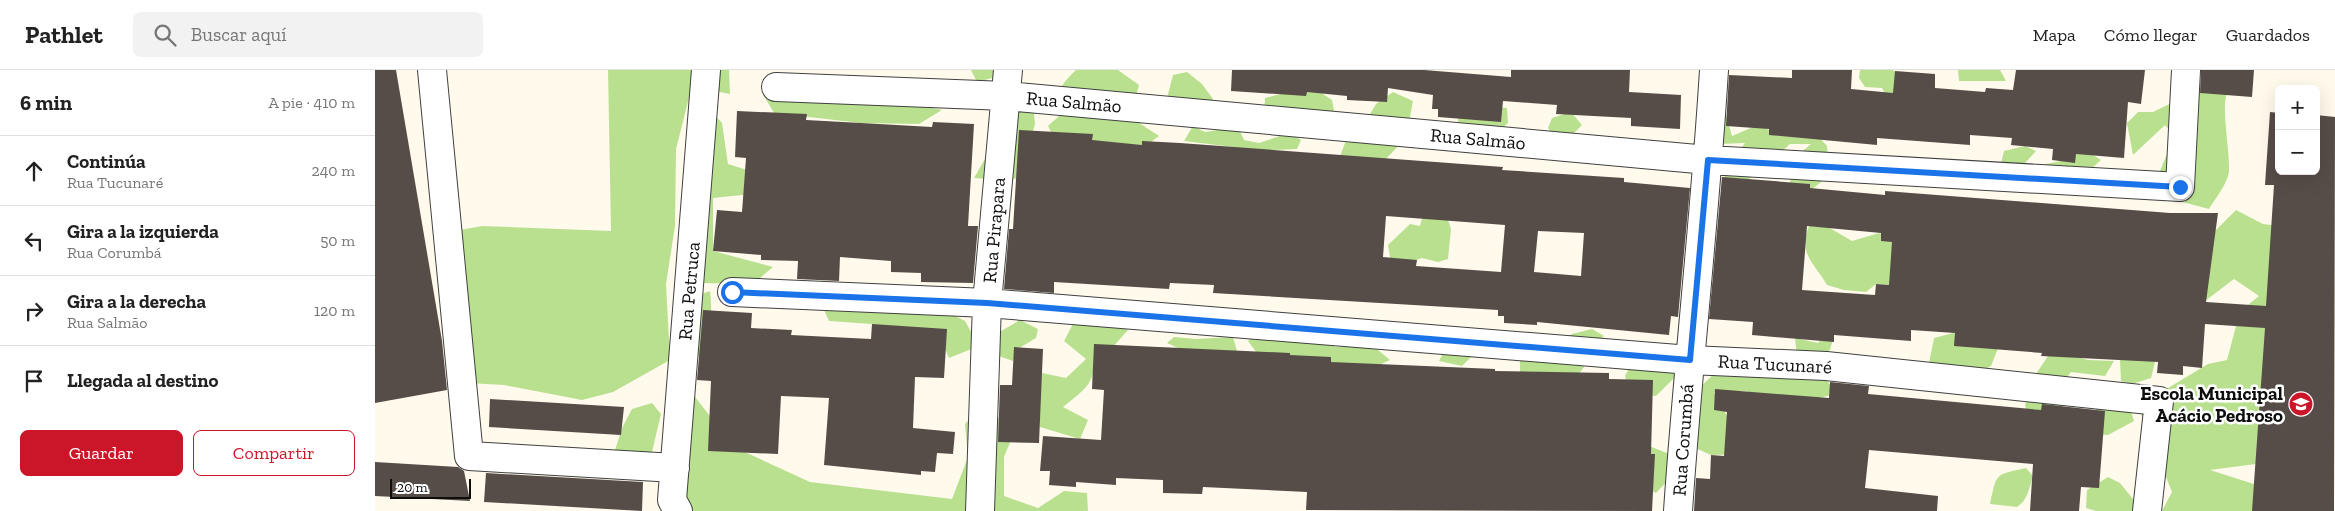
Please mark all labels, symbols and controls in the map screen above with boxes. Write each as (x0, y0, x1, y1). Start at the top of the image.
search box (133, 12, 483, 57)
text: Pathlet (25, 20, 103, 49)
icon: search (151, 21, 179, 49)
text: Buscar aquí (191, 23, 287, 46)
text: Mapa (2033, 24, 2076, 46)
text: Cómo llegar (2104, 24, 2198, 46)
text: Guardados (2226, 24, 2310, 46)
map controls (2275, 85, 2320, 175)
button: + (2275, 85, 2320, 130)
street label: Rua Salmão (1025, 86, 1123, 118)
text: 6 min (20, 90, 72, 115)
text: A pie · 410 m (269, 93, 355, 112)
street label: Rua Salmão (1429, 123, 1527, 155)
button: − (2275, 130, 2320, 175)
text: Continúa (67, 150, 146, 173)
icon: ahead (20, 157, 48, 185)
text: 240 m (311, 161, 355, 180)
text: Rua Tucunaré (67, 173, 163, 192)
street label: Rua Pirapara (978, 176, 1010, 284)
route end (2169, 176, 2192, 199)
text: Gira a la izquierda (67, 220, 219, 243)
icon: left (20, 227, 48, 255)
text: 50 m (320, 231, 355, 250)
street label: Rua Petruca (673, 241, 705, 341)
text: Rua Corumbá (67, 243, 162, 262)
route start (721, 281, 744, 304)
text: Gira a la derecha (67, 290, 206, 313)
icon: right (20, 297, 48, 325)
text: 120 m (314, 301, 355, 320)
text: Rua Salmão (67, 313, 147, 332)
street label: Rua Tucunaré (1717, 350, 1833, 378)
icon: arrive (20, 367, 48, 395)
text: Llegada al destino (67, 369, 218, 392)
place label: Escola Municipal Acácio Pedroso (2140, 382, 2284, 427)
street label: Rua Corumbá (1668, 383, 1698, 497)
school or university icon: Escola Municipal Acácio Pedroso (2288, 391, 2314, 417)
button: Guardar (20, 430, 183, 476)
button: Compartir (193, 430, 355, 476)
scale bar (390, 476, 471, 499)
text: 20 m (397, 479, 428, 496)

